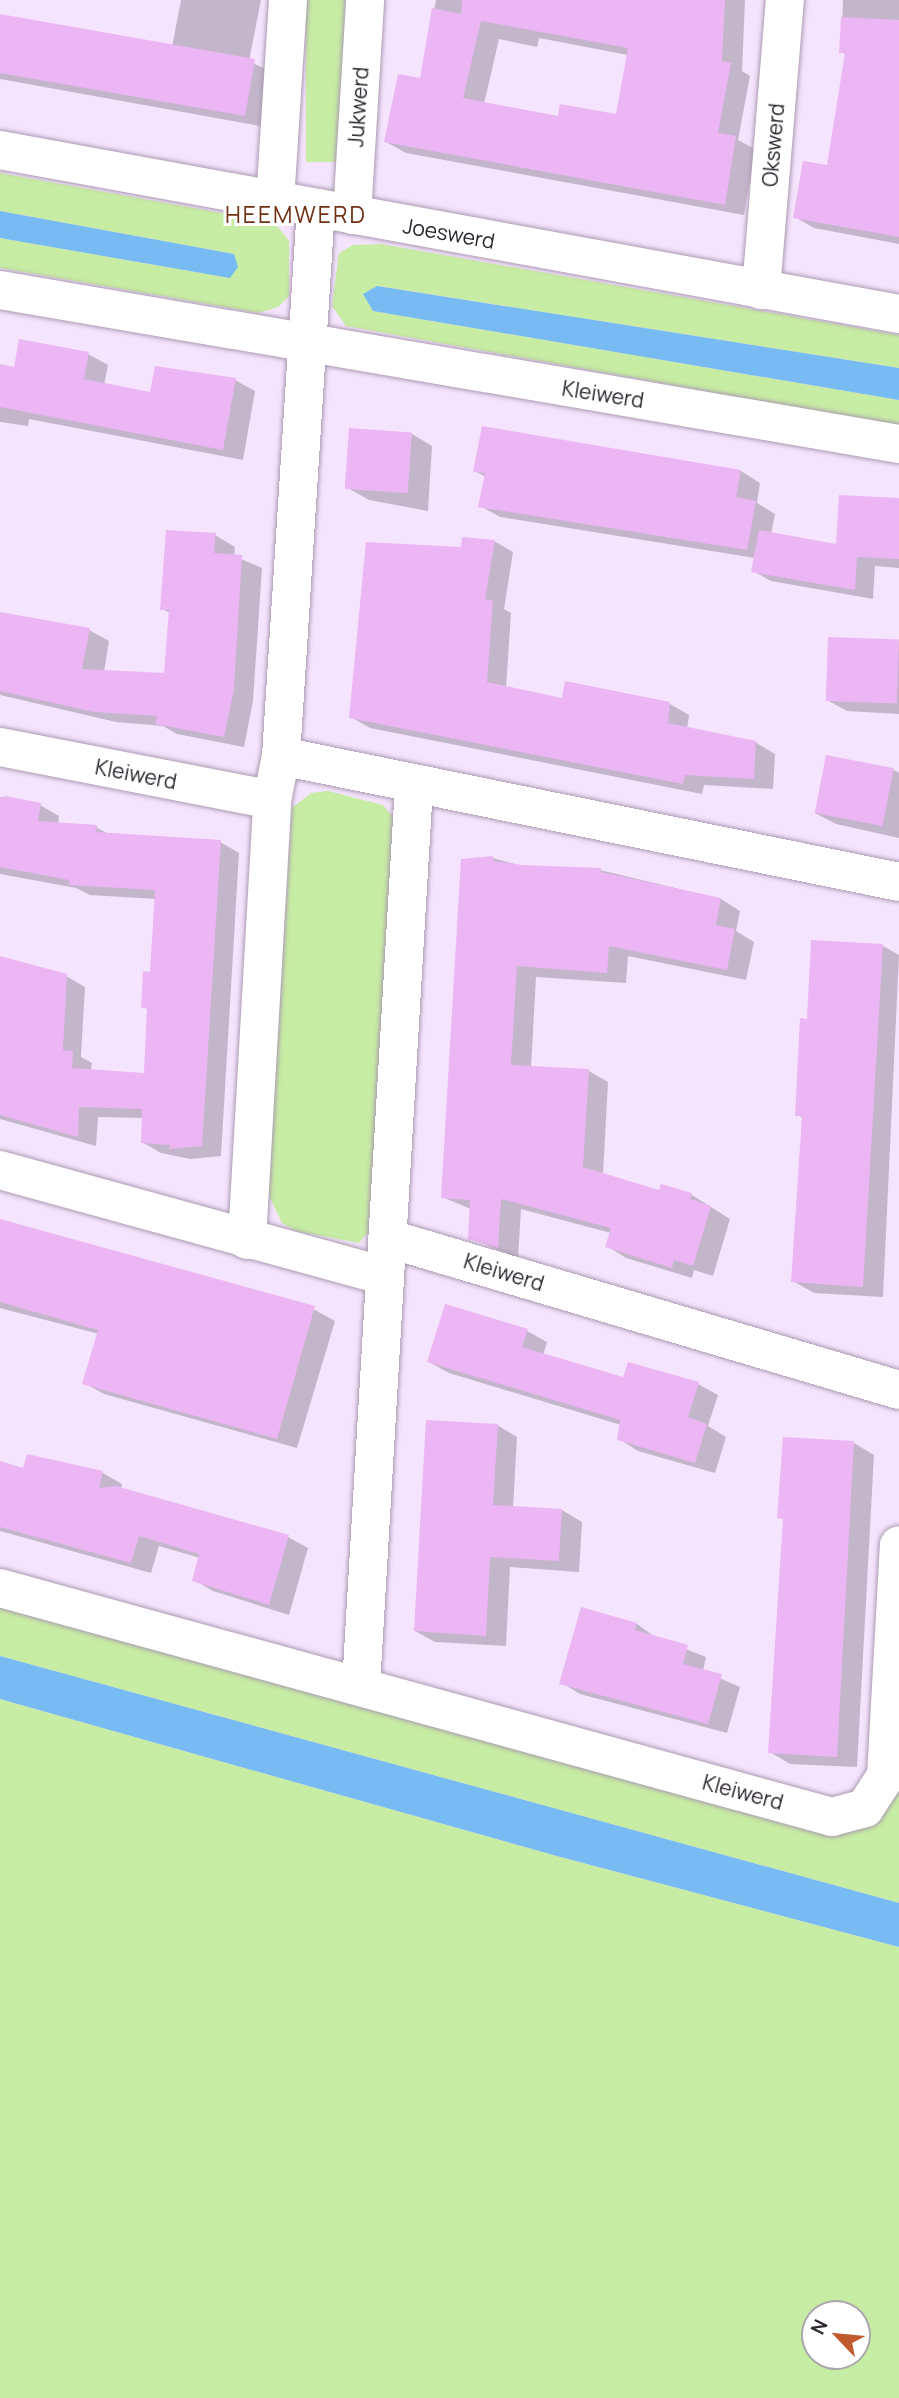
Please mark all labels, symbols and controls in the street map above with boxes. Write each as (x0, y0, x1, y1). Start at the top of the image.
street label: Jukwerd (343, 66, 373, 148)
street label: Okswerd (757, 102, 789, 188)
district label: HEEMWERD (226, 200, 366, 228)
street label: Joeswerd (401, 213, 497, 253)
street label: Kleiwerd (560, 375, 646, 413)
street label: Kleiwerd (93, 754, 179, 794)
street label: Kleiwerd (461, 1248, 547, 1296)
street label: Kleiwerd (700, 1769, 786, 1815)
north arrow (801, 2300, 871, 2370)
text: N (804, 2315, 834, 2339)

